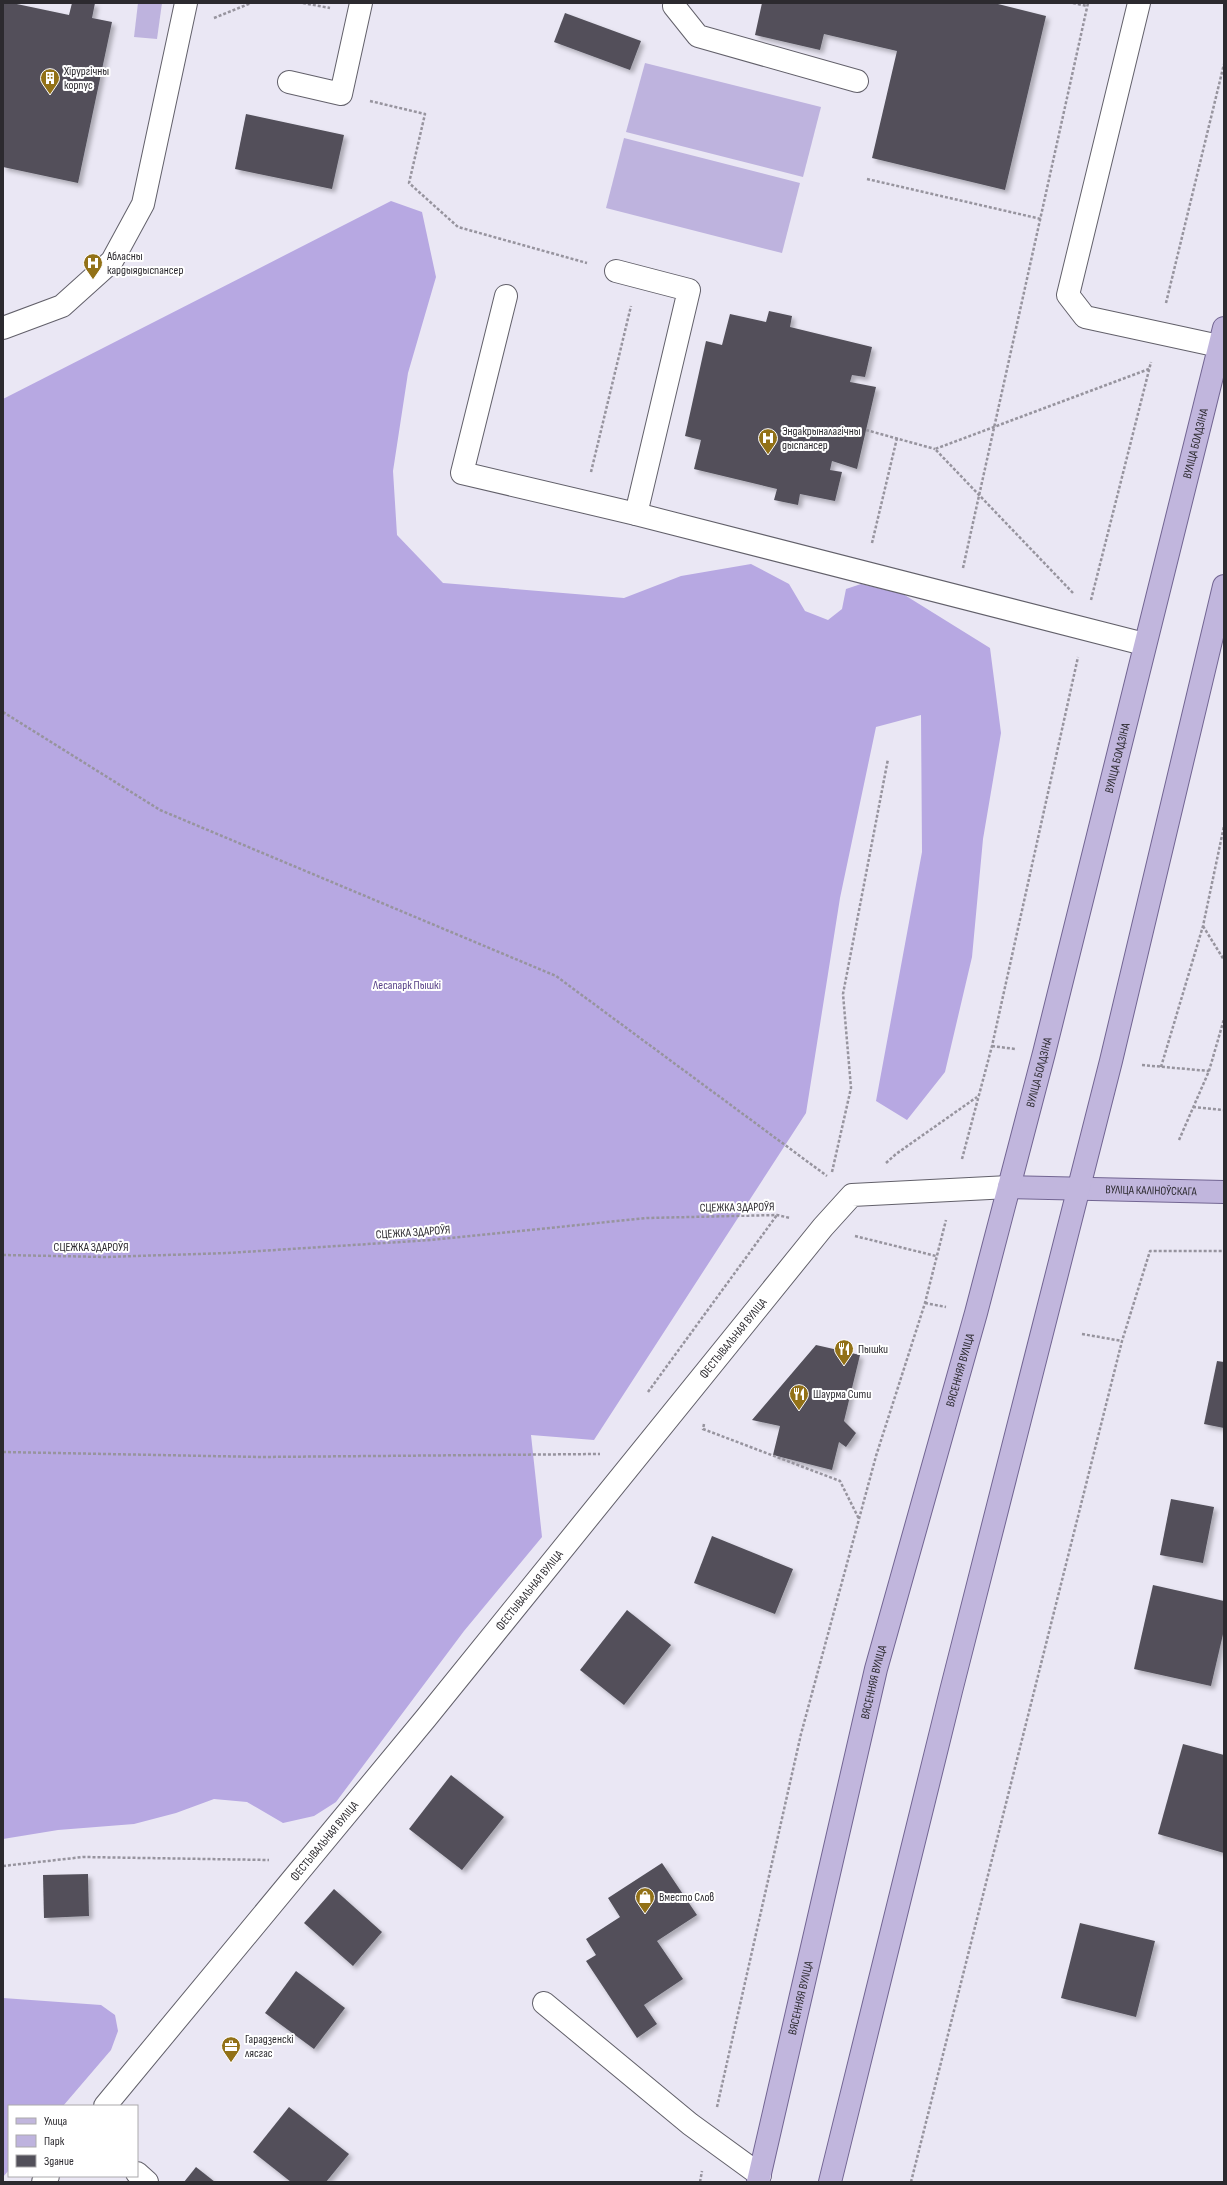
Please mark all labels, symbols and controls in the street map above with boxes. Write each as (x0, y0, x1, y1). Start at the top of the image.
place label: Хірургічны корпус (63, 64, 109, 93)
building icon: Хірургічны корпус (39, 67, 61, 95)
place label: Абласны кардыядыспансер (106, 249, 183, 278)
hospital icon: Абласны кардыядыспансер (82, 252, 104, 280)
street label: ВУЛІЦА БОЛДЗІНА (1180, 406, 1212, 480)
place label: Эндакрыналагічны дыспансер (782, 424, 861, 453)
hospital icon: Эндакрыналагічны дыспансер (757, 427, 779, 455)
street label: ВУЛІЦА БОЛДЗІНА (1102, 720, 1134, 795)
park label: Лесапарк Пышкі (372, 978, 441, 993)
street label: ВУЛІЦА БОЛДЗІНА (1023, 1035, 1056, 1109)
street label: ВУЛІЦА КАЛІНОЎСКАГА (1105, 1182, 1198, 1199)
street label: СЦЕЖКА ЗДАРОЎЯ (699, 1199, 775, 1216)
street label: СЦЕЖКА ЗДАРОЎЯ (375, 1222, 451, 1243)
street label: СЦЕЖКА ЗДАРОЎЯ (54, 1240, 128, 1255)
street label: ФЕСТЫВАЛЬНАЯ ВУЛІЦА (697, 1295, 771, 1382)
street label: ВЯСЕННЯЯ ВУЛІЦА (943, 1331, 978, 1409)
restaurant icon: Пышки (833, 1338, 855, 1366)
place label: Пышки (858, 1342, 888, 1357)
restaurant icon: Шаурма Сити (788, 1383, 810, 1411)
place label: Шаурма Сити (813, 1387, 871, 1402)
street label: ФЕСТЫВАЛЬНАЯ ВУЛІЦА (493, 1547, 567, 1634)
street label: ВЯСЕННЯЯ ВУЛІЦА (858, 1643, 891, 1721)
street label: ФЕСТЫВАЛЬНАЯ ВУЛІЦА (287, 1798, 363, 1884)
shop icon: Вместо Слов (634, 1886, 656, 1914)
place label: Вместо Слов (659, 1890, 714, 1905)
street label: ВЯСЕННЯЯ ВУЛІЦА (785, 1959, 817, 2036)
place label: Гарадзенскі лясгас (245, 2032, 293, 2061)
office icon: Гарадзенскі лясгас (220, 2035, 242, 2063)
legend (8, 2105, 138, 2177)
text: Улица (44, 2114, 68, 2129)
text: Парк (44, 2134, 65, 2149)
text: Здание (44, 2154, 74, 2169)

